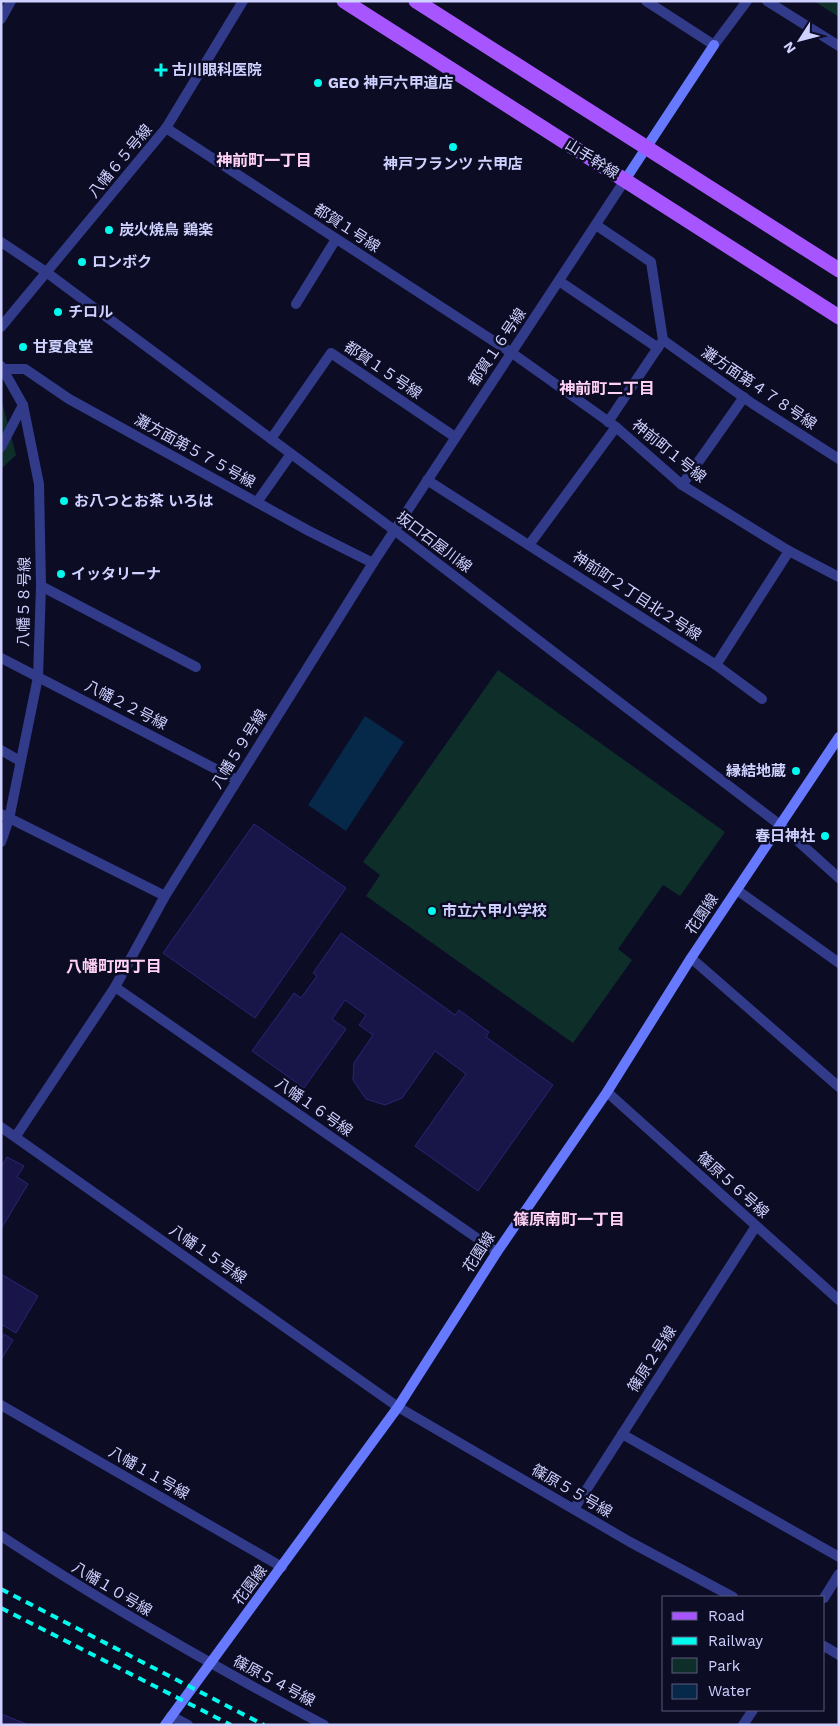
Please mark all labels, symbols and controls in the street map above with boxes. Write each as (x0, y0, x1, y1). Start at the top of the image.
north arrow (775, 15, 825, 65)
text: N (780, 39, 799, 57)
place label: 古川眼科医院 (172, 61, 262, 79)
marker: 古川眼科医院 (154, 63, 168, 77)
place label: GEO 神戸六甲道店 (328, 74, 454, 92)
marker: GEO 神戸六甲道店 (312, 77, 324, 89)
street label: 八幡６５号線 (84, 121, 156, 201)
street label: 山手幹線 (562, 135, 622, 183)
marker: 神戸フランツ 六甲店 (447, 141, 459, 153)
district label: 神前町一丁目 (216, 151, 312, 170)
place label: 神戸フランツ 六甲店 (382, 155, 523, 173)
street label: 都賀１号線 (311, 200, 383, 256)
place label: 炭火焼鳥 鶏楽 (119, 221, 213, 239)
marker: 炭火焼鳥 鶏楽 (103, 224, 115, 236)
place label: ロンボク (92, 253, 152, 271)
marker: ロンボク (76, 256, 88, 268)
place label: チロル (68, 303, 113, 321)
street label: 都賀１６号線 (464, 305, 530, 389)
marker: チロル (52, 306, 64, 318)
street label: 都賀１５号線 (341, 337, 425, 403)
place label: 甘夏食堂 (33, 338, 93, 356)
marker: 甘夏食堂 (17, 341, 29, 353)
street label: 灘方面第４７８号線 (698, 343, 820, 433)
district label: 神前町二丁目 (559, 379, 655, 398)
street label: 灘方面第５７５号線 (132, 410, 258, 492)
street label: 神前町１号線 (628, 416, 710, 486)
place label: お八つとお茶 いろは (74, 492, 213, 510)
marker: お八つとお茶 いろは (58, 495, 70, 507)
street label: 坂口石屋川線 (393, 508, 475, 576)
street label: 神前町２丁目北２号線 (569, 548, 705, 644)
street label: 八幡５８号線 (14, 557, 34, 647)
place label: イッタリーナ (71, 565, 161, 583)
marker: イッタリーナ (55, 568, 67, 580)
street label: 八幡２２号線 (82, 677, 170, 733)
street label: 八幡５９号線 (208, 706, 270, 792)
place label: 縁結地蔵 (726, 762, 786, 780)
marker: 縁結地蔵 (790, 765, 802, 777)
place label: 春日神社 (755, 827, 815, 845)
marker: 春日神社 (819, 830, 831, 842)
street label: 花園線 (682, 890, 722, 938)
place label: 市立六甲小学校 (442, 902, 547, 920)
marker: 市立六甲小学校 (426, 905, 438, 917)
district label: 八幡町四丁目 (66, 957, 162, 976)
street label: 八幡１６号線 (272, 1074, 356, 1140)
street label: 篠原５６号線 (694, 1148, 772, 1222)
district label: 篠原南町一丁目 (513, 1210, 625, 1229)
street label: 八幡１５号線 (166, 1221, 250, 1287)
street label: 花園線 (459, 1228, 499, 1276)
street label: 篠原２号線 (624, 1323, 680, 1395)
street label: 八幡１１号線 (106, 1443, 192, 1503)
street label: 篠原５５号線 (529, 1461, 615, 1521)
street label: 八幡１０号線 (69, 1558, 155, 1620)
street label: 花園線 (229, 1562, 271, 1608)
legend (662, 1596, 825, 1711)
text: Road (708, 1607, 745, 1625)
text: Railway (708, 1632, 763, 1650)
street label: 篠原５４号線 (230, 1652, 318, 1710)
text: Park (708, 1657, 741, 1675)
text: Water (708, 1682, 751, 1700)

